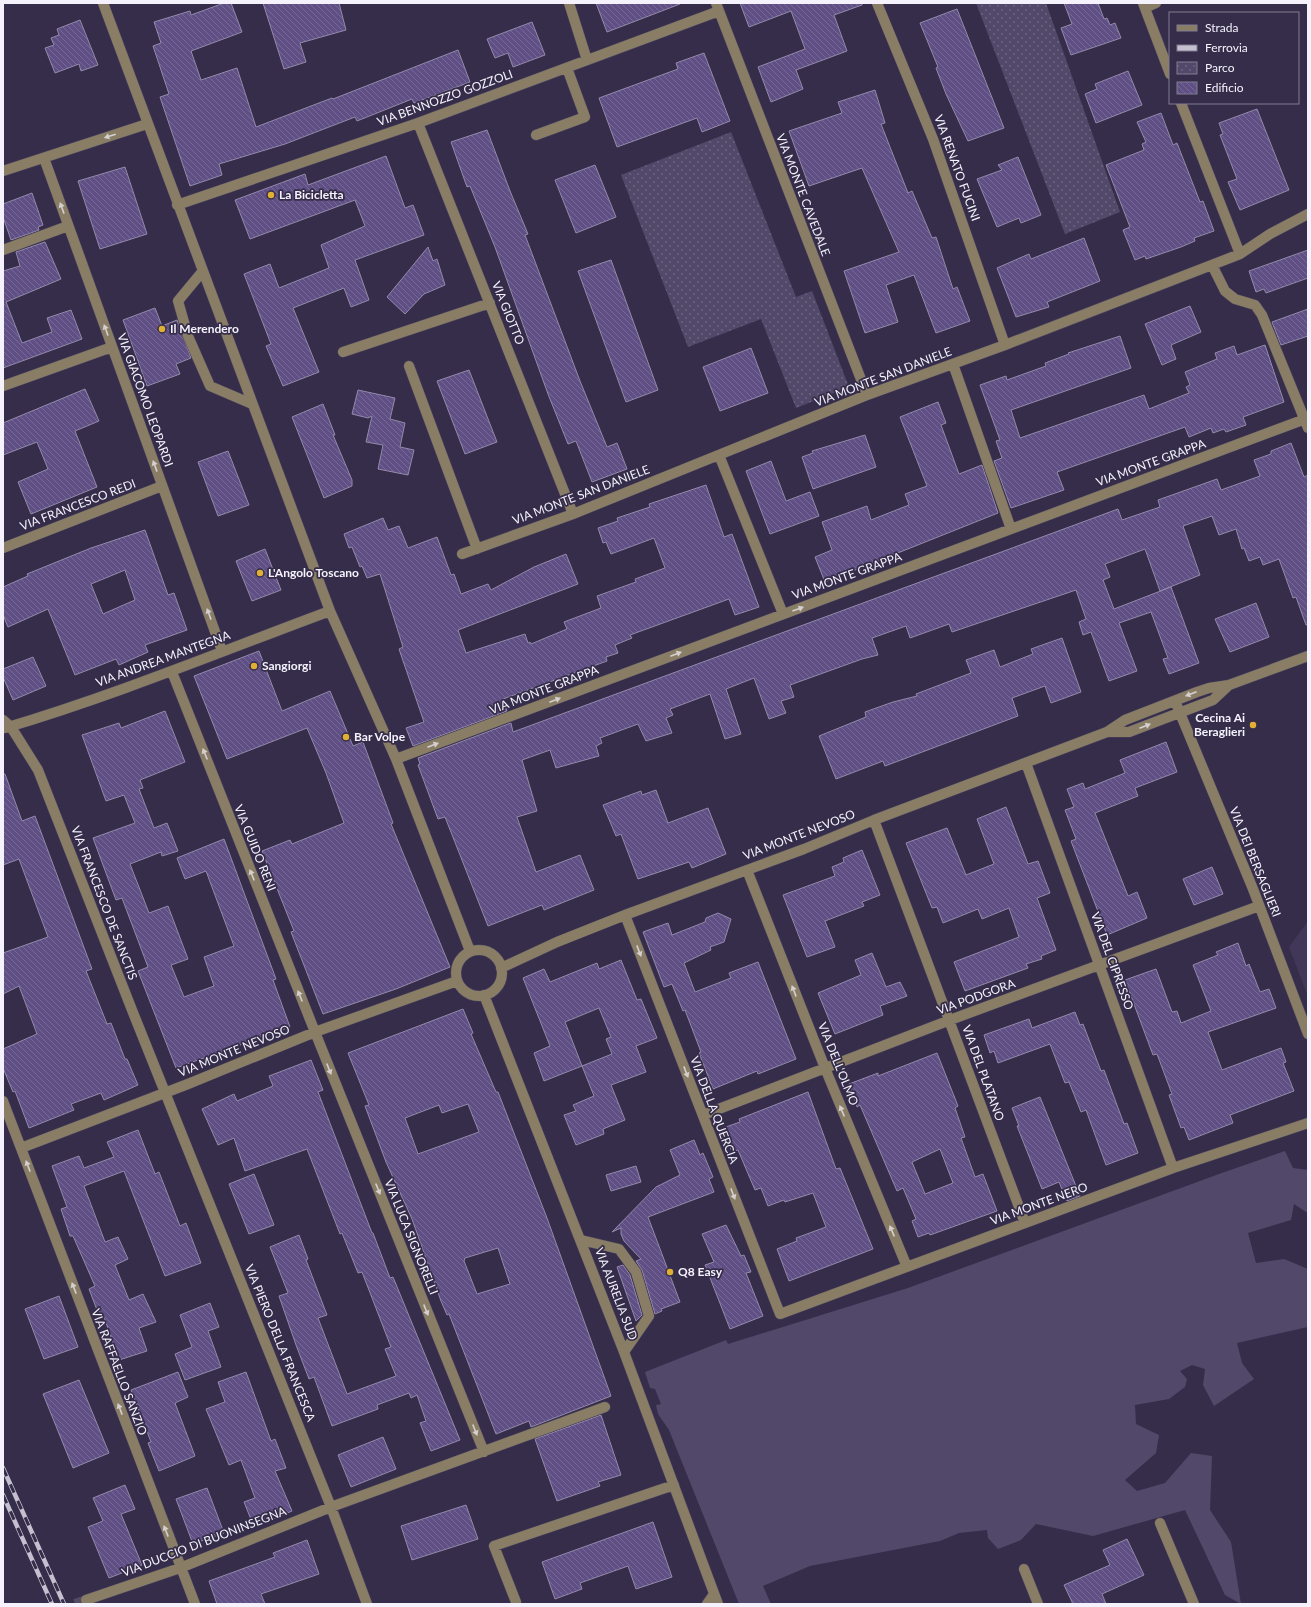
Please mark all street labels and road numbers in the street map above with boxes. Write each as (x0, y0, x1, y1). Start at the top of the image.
street label: VIA BENNOZZO GOZZOLI (375, 66, 515, 129)
street label: VIA RENATO FUCINI (931, 113, 984, 223)
street label: VIA MONTE CAVEDALE (773, 131, 834, 258)
street label: VIA GIOTTO (489, 279, 528, 347)
street label: VIA GIACOMO LEOPARDI (114, 331, 177, 469)
street label: VIA MONTE SAN DANIELE (812, 343, 954, 410)
street label: VIA MONTE GRAPPA (1094, 435, 1209, 489)
street label: VIA MONTE SAN DANIELE (510, 461, 652, 528)
street label: VIA FRANCESCO REDI (18, 476, 138, 534)
street label: VIA MONTE GRAPPA (790, 548, 905, 602)
street label: VIA ANDREA MANTEGNA (94, 627, 233, 690)
street label: VIA MONTE GRAPPA (487, 662, 601, 717)
street label: VIA GUIDO RENI (231, 802, 280, 893)
street label: VIA DEI BERSAGLIERI (1227, 805, 1284, 919)
street label: VIA MONTE NEVOSO (741, 806, 857, 863)
street label: VIA FRANCESCO DE SANCTIS (68, 824, 141, 982)
street label: VIA DEL CIPRESSO (1088, 910, 1137, 1012)
street label: VIA PODGORA (935, 975, 1018, 1018)
street label: VIA DELL'OLMO (815, 1020, 862, 1108)
street label: VIA MONTE NEVOSO (176, 1021, 292, 1080)
street label: VIA DEL PLATANO (959, 1023, 1008, 1123)
street label: VIA DELLA QUERCIA (687, 1054, 742, 1166)
street label: VIA LUCA SIGNORELLI (381, 1177, 442, 1297)
street label: VIA MONTE NERO (988, 1179, 1090, 1228)
street label: VIA AURELIA SUD (592, 1245, 641, 1342)
street label: VIA PIERO DELLA FRANCESCA (242, 1262, 319, 1424)
street label: VIA RAFFAELLO SANZIO (88, 1306, 151, 1438)
street label: VIA DUCCIO DI BUONINSEGNA (120, 1503, 289, 1580)

